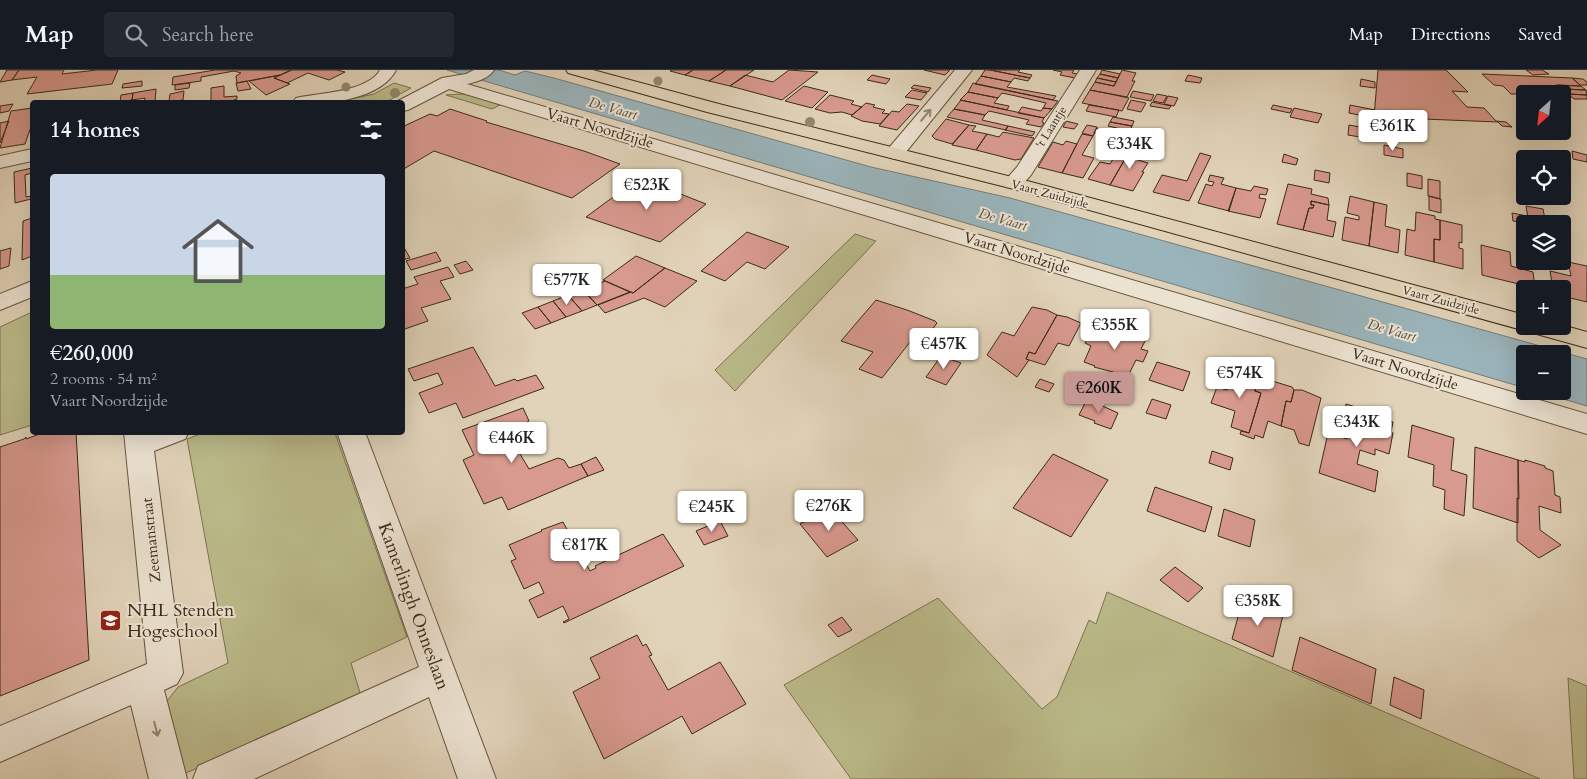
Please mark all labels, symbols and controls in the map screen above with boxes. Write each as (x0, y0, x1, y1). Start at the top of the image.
search box (104, 12, 454, 57)
text: Map (25, 18, 74, 51)
icon: search (122, 21, 150, 49)
text: Search here (162, 22, 254, 48)
text: Map (1349, 22, 1383, 47)
text: Directions (1411, 22, 1490, 47)
text: Saved (1518, 22, 1562, 47)
north arrow (1516, 85, 1571, 140)
map controls (1516, 85, 1571, 400)
water label: De Vaart (586, 93, 640, 125)
street label: Vaart Noordzijde (544, 103, 656, 153)
street label: 't Laantje (1032, 103, 1070, 151)
one-way arrow (920, 109, 931, 122)
pin: €361K (1358, 109, 1428, 152)
text: €361K (1369, 115, 1417, 137)
text: 14 homes (50, 116, 140, 145)
icon: filters (357, 116, 385, 144)
pin: €334K (1095, 128, 1165, 170)
text: €334K (1106, 133, 1154, 155)
button: locate (1516, 150, 1571, 205)
pin: €523K (612, 168, 682, 211)
text: €523K (623, 174, 671, 196)
street label: Vaart Zuidzijde (1010, 176, 1090, 212)
water label: De Vaart (976, 204, 1030, 236)
icon: home (173, 206, 263, 296)
button: layers (1516, 215, 1571, 270)
street label: Vaart Noordzijde (961, 227, 1073, 279)
pin: €577K (532, 264, 602, 306)
text: €577K (543, 269, 591, 291)
button: + (1516, 280, 1571, 335)
street label: Vaart Zuidzijde (1401, 282, 1481, 318)
pin: €355K (1080, 308, 1150, 351)
text: €355K (1091, 314, 1139, 336)
water label: De Vaart (1365, 315, 1419, 347)
pin: €457K (909, 328, 979, 370)
text: €457K (920, 333, 968, 355)
text: €260,000 (50, 339, 133, 368)
street label: Vaart Noordzijde (1349, 343, 1461, 395)
button: − (1516, 345, 1571, 400)
pin: €574K (1205, 356, 1275, 399)
text: €574K (1216, 362, 1264, 384)
text: 2 rooms · 54 m² (50, 368, 157, 390)
pin: €260K (1064, 372, 1134, 414)
text: €260K (1075, 377, 1123, 399)
text: Vaart Noordzijde (50, 390, 168, 412)
pin: €343K (1322, 406, 1392, 448)
text: €343K (1333, 411, 1381, 433)
pin: €446K (477, 422, 547, 464)
text: €446K (488, 427, 536, 449)
pin: €245K (677, 490, 747, 533)
pin: €276K (794, 490, 864, 532)
text: €276K (805, 495, 853, 517)
street label: Zeemanstraat (137, 496, 165, 583)
text: €245K (688, 496, 736, 518)
street label: Kamerlingh Onneslaan (372, 519, 456, 694)
pin: €817K (550, 528, 620, 571)
text: €817K (561, 534, 609, 556)
pin: €358K (1223, 584, 1293, 627)
text: €358K (1234, 590, 1282, 612)
place label: NHL Stenden Hogeschool (127, 598, 235, 644)
school or university icon: NHL Stenden Hogeschool (99, 608, 123, 632)
one-way arrow (152, 721, 161, 737)

